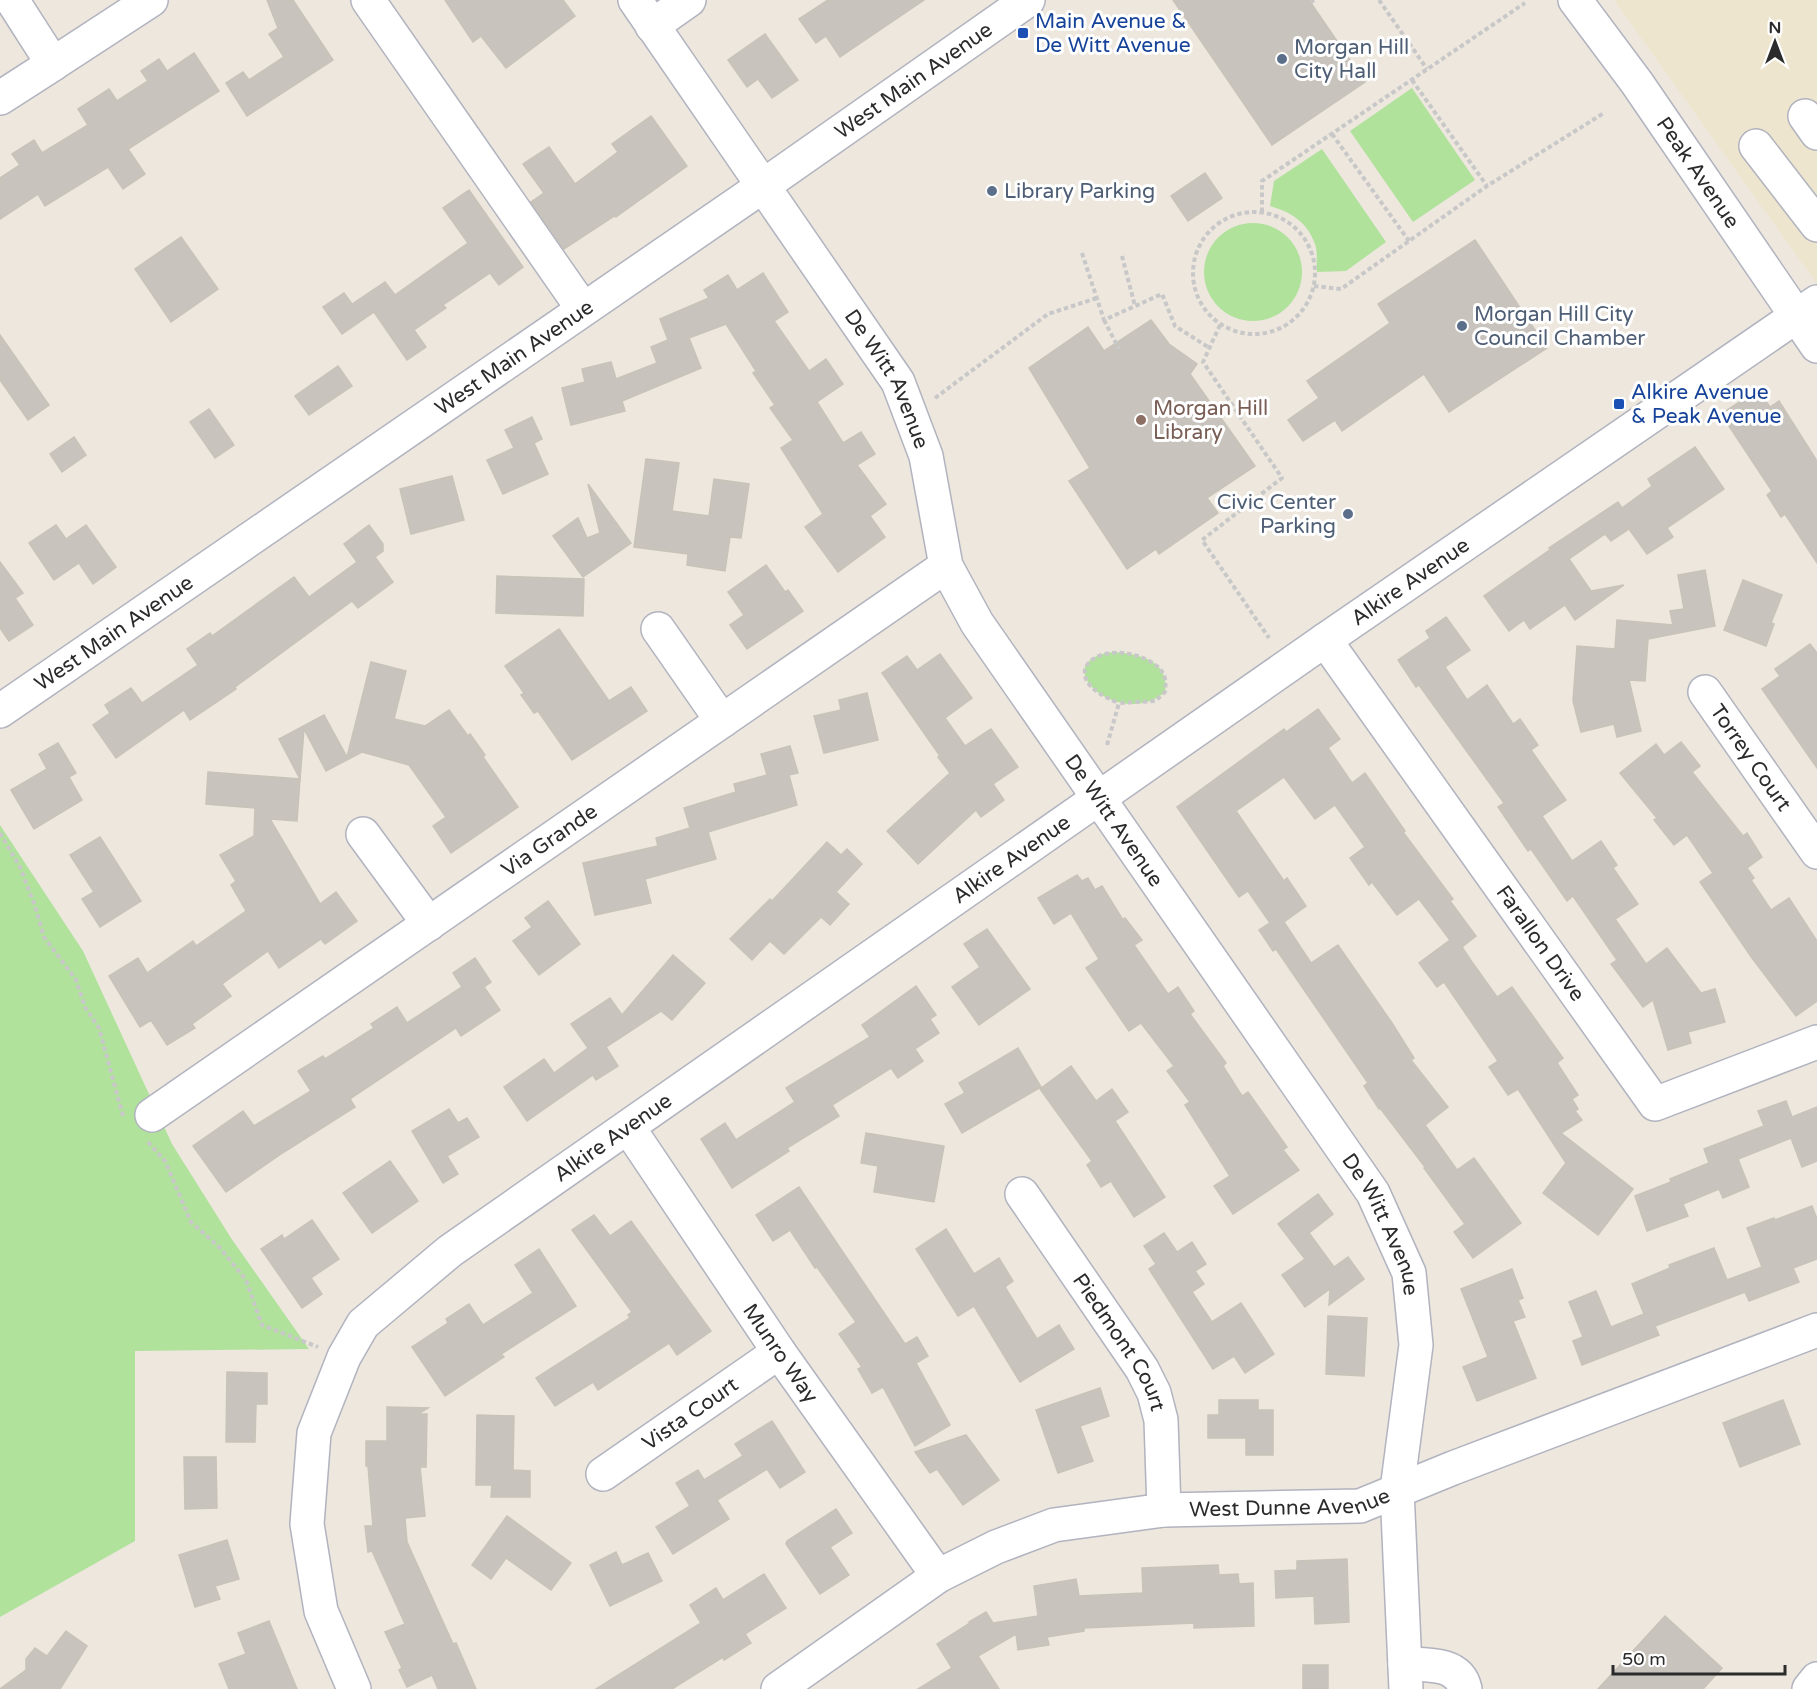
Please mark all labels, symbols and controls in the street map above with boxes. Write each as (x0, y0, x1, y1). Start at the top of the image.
place label: Main Avenue & De Witt Avenue (1035, 9, 1191, 58)
north arrow (1745, 12, 1805, 72)
street label: West Main Avenue (830, 17, 997, 145)
text: N (1769, 18, 1781, 38)
marker: Main Avenue & De Witt Avenue (1016, 26, 1030, 40)
place label: Morgan Hill City Hall (1294, 35, 1409, 84)
marker: Morgan Hill City Hall (1275, 52, 1289, 66)
street label: Peak Avenue (1651, 112, 1745, 233)
place label: Library Parking (1004, 179, 1155, 204)
marker: Library Parking (985, 184, 999, 198)
street label: West Main Avenue (430, 294, 598, 421)
place label: Morgan Hill City Council Chamber (1474, 302, 1645, 351)
street label: De Witt Avenue (839, 305, 934, 452)
marker: Morgan Hill City Council Chamber (1455, 319, 1469, 333)
place label: Alkire Avenue & Peak Avenue (1631, 380, 1782, 429)
place label: Morgan Hill Library (1153, 396, 1268, 445)
marker: Alkire Avenue & Peak Avenue (1612, 397, 1626, 411)
marker: Morgan Hill Library (1134, 413, 1148, 427)
place label: Civic Center Parking (1217, 490, 1336, 539)
marker: Civic Center Parking (1341, 507, 1355, 521)
street label: Alkire Avenue (1347, 533, 1474, 631)
street label: West Main Avenue (30, 570, 198, 696)
street label: Torrey Court (1705, 700, 1796, 816)
street label: De Witt Avenue (1059, 750, 1169, 892)
street label: Via Grande (497, 799, 602, 882)
street label: Alkire Avenue (948, 810, 1075, 909)
street label: Farallon Drive (1491, 881, 1590, 1006)
street label: Alkire Avenue (549, 1088, 677, 1187)
street label: De Witt Avenue (1336, 1149, 1423, 1297)
street label: Piedmont Court (1067, 1269, 1170, 1414)
street label: Munro Way (737, 1299, 823, 1408)
street label: Vista Court (638, 1372, 743, 1456)
street label: West Dunne Avenue (1189, 1483, 1394, 1522)
scale bar (1613, 1638, 1786, 1676)
text: 50 m (1622, 1648, 1666, 1670)

